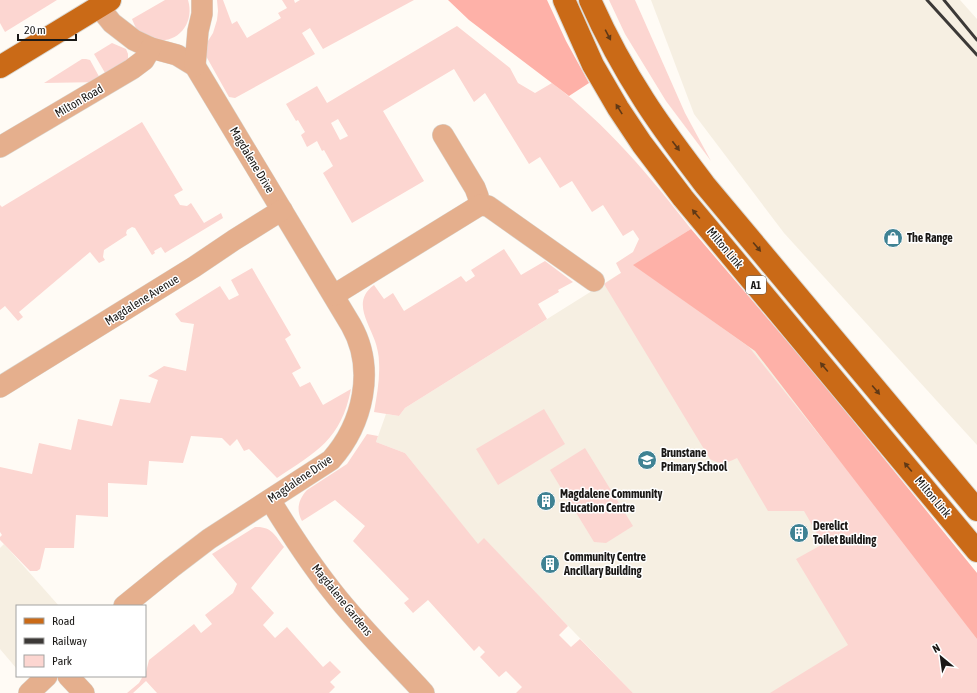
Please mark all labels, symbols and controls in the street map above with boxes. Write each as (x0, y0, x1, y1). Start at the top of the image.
scale bar (18, 16, 76, 42)
text: 20 m (24, 23, 46, 37)
one-way arrow (604, 29, 611, 41)
street label: Milton Road (52, 82, 106, 120)
one-way arrow (615, 104, 623, 114)
street label: Magdalene Drive (227, 124, 277, 196)
one-way arrow (671, 140, 680, 151)
one-way arrow (692, 208, 701, 219)
street label: Milton Link (704, 225, 747, 272)
shop icon: The Range (882, 227, 904, 249)
place label: The Range (907, 231, 953, 245)
one-way arrow (752, 242, 761, 252)
street label: Magdalene Avenue (102, 272, 182, 328)
road number: A1 (746, 276, 766, 294)
one-way arrow (820, 362, 829, 372)
one-way arrow (872, 384, 881, 395)
place label: Brunstane Primary School (661, 446, 728, 474)
school or university icon: Brunstane Primary School (636, 449, 658, 471)
street label: Magdalene Drive (265, 452, 335, 506)
one-way arrow (903, 462, 912, 472)
street label: Milton Link (912, 474, 955, 521)
place label: Magdalene Community Education Centre (560, 487, 662, 515)
building icon: Magdalene Community Education Centre (535, 490, 557, 512)
place label: Derelict Toilet Building (813, 519, 877, 547)
building icon: Derelict Toilet Building (788, 522, 810, 544)
place label: Community Centre Ancillary Building (563, 550, 646, 578)
building icon: Community Centre Ancillary Building (539, 553, 561, 575)
street label: Magdalene Gardens (309, 561, 375, 639)
legend (16, 605, 146, 677)
text: Road (52, 614, 75, 628)
text: Railway (52, 634, 87, 648)
north arrow (921, 637, 961, 677)
text: N (930, 641, 942, 655)
text: Park (52, 654, 73, 668)

